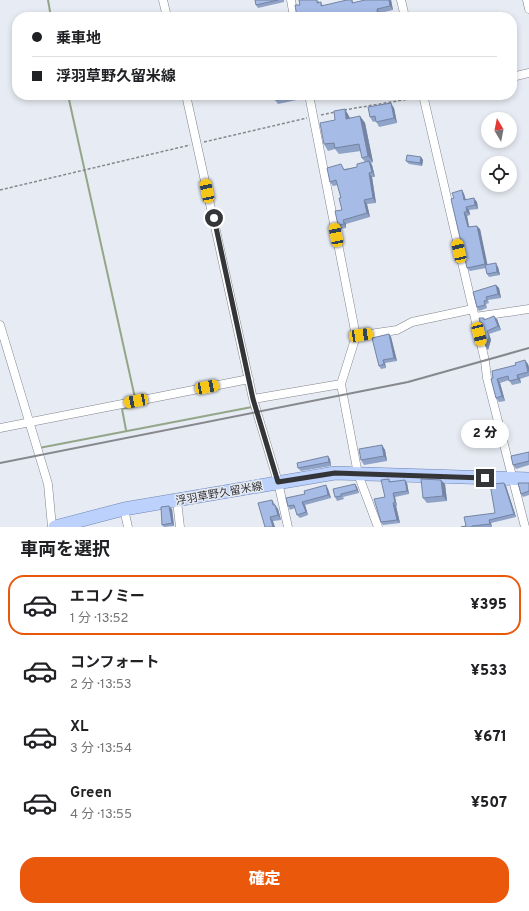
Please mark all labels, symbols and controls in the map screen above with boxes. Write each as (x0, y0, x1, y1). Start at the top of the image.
text: 乗車地 (56, 30, 101, 49)
text: 浮羽草野久留米線 (56, 68, 176, 87)
north arrow (481, 112, 517, 148)
map controls (481, 112, 517, 192)
button: locate (481, 156, 517, 192)
car (199, 178, 215, 204)
route start (205, 209, 223, 227)
car (328, 222, 344, 248)
car (450, 238, 468, 264)
car (470, 321, 488, 347)
car (348, 327, 374, 343)
car (194, 379, 220, 395)
car (123, 393, 149, 409)
callout: 2 分 (461, 420, 509, 448)
text: 2 分 (473, 426, 497, 442)
route end (476, 469, 494, 487)
street label: 浮羽草野久留米線 (175, 479, 264, 509)
text: 車両を選択 (20, 539, 110, 562)
icon: car (22, 587, 58, 623)
text: エコノミー (70, 588, 145, 607)
text: ¥395 (470, 596, 507, 615)
text: 1 分 · 13:52 (70, 611, 129, 627)
icon: car (22, 653, 58, 689)
text: コンフォート (70, 654, 160, 673)
text: ¥533 (471, 662, 507, 681)
text: 2 分 · 13:53 (70, 677, 132, 693)
text: XL (70, 718, 88, 737)
icon: car (22, 719, 58, 755)
text: ¥671 (474, 728, 507, 747)
text: 3 分 · 13:54 (70, 741, 132, 757)
text: Green (70, 784, 112, 803)
icon: car (22, 785, 58, 821)
text: ¥507 (471, 794, 507, 813)
text: 4 分 · 13:55 (70, 807, 132, 823)
button: 確定 (20, 857, 509, 903)

